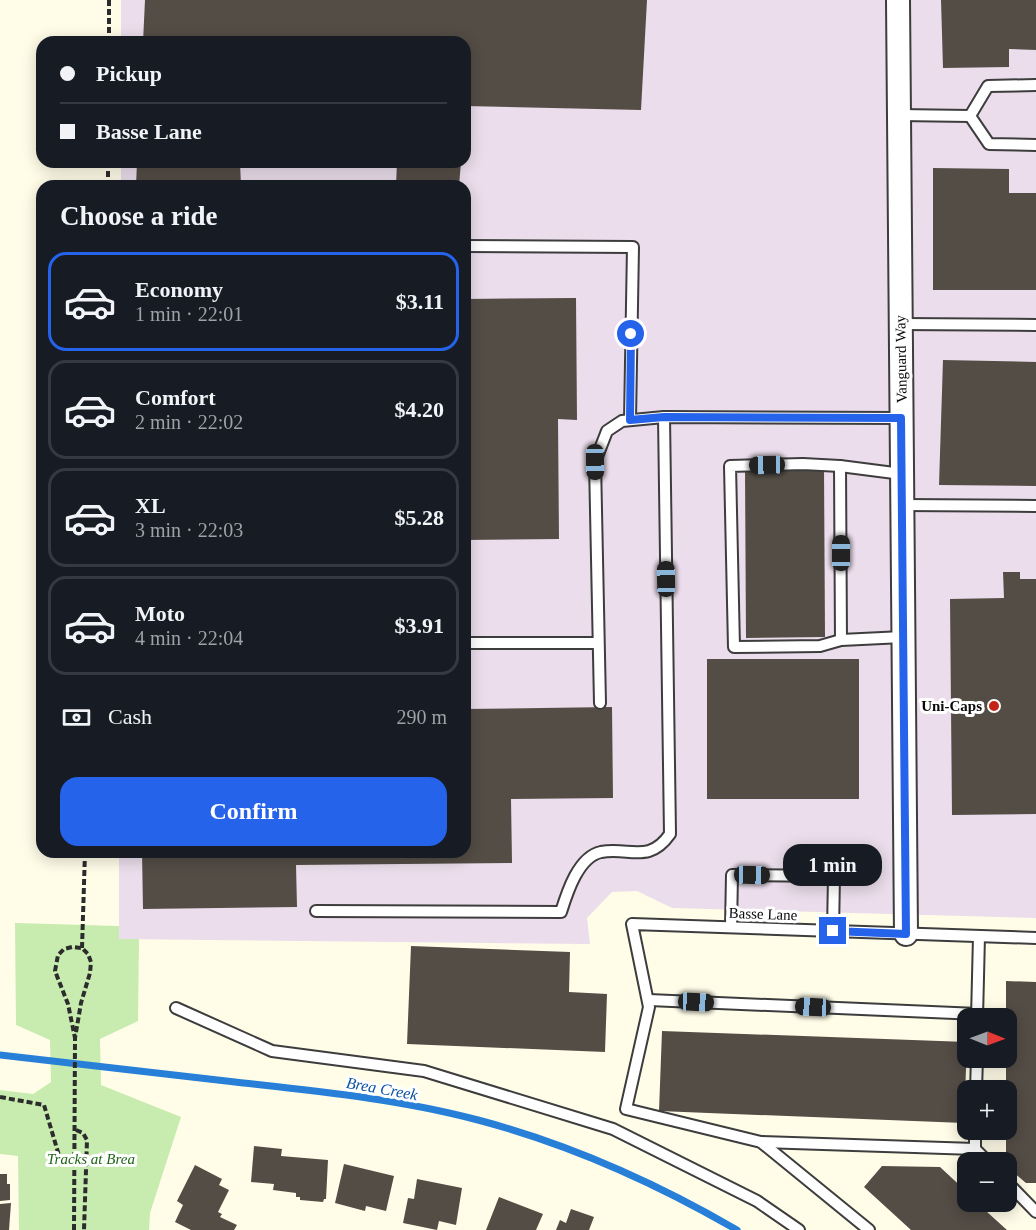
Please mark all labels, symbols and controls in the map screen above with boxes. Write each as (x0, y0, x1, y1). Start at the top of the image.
text: Pickup (96, 61, 162, 86)
text: Basse Lane (96, 119, 202, 144)
text: Choose a ride (60, 201, 218, 231)
icon: car (63, 275, 117, 329)
text: Economy (135, 277, 223, 302)
text: $3.11 (396, 289, 444, 314)
text: 1 min · 22:01 (135, 303, 243, 325)
street label: Vanguard Way (892, 314, 910, 403)
route start (617, 320, 644, 347)
icon: car (63, 383, 117, 437)
text: Comfort (135, 385, 216, 410)
text: $4.20 (395, 397, 444, 422)
text: 2 min · 22:02 (135, 411, 243, 433)
car (586, 444, 604, 480)
car (749, 456, 785, 474)
icon: car (63, 491, 117, 545)
text: XL (135, 493, 166, 518)
text: $5.28 (395, 505, 444, 530)
text: 3 min · 22:03 (135, 519, 243, 541)
car (832, 535, 850, 571)
car (657, 561, 675, 597)
icon: car (63, 599, 117, 653)
text: Moto (135, 601, 185, 626)
text: $3.91 (395, 613, 444, 638)
text: 4 min · 22:04 (135, 627, 243, 649)
place label: Uni-Caps (921, 698, 982, 714)
marker: Uni-Caps (987, 699, 1001, 713)
icon: cash (60, 701, 93, 734)
text: Cash (108, 704, 152, 729)
text: 290 m (396, 706, 447, 728)
button: Confirm (60, 777, 447, 846)
callout: 1 min (784, 844, 882, 886)
text: 1 min (808, 854, 857, 876)
car (734, 866, 770, 884)
street label: Basse Lane (728, 905, 798, 923)
route end (819, 917, 846, 944)
car (678, 992, 714, 1012)
car (795, 997, 831, 1017)
north arrow (957, 1008, 1017, 1068)
map controls (957, 1008, 1017, 1212)
water label: Brea Creek (345, 1074, 420, 1103)
button: + (957, 1080, 1017, 1140)
park label: Tracks at Brea (47, 1151, 135, 1167)
button: − (957, 1152, 1017, 1212)

